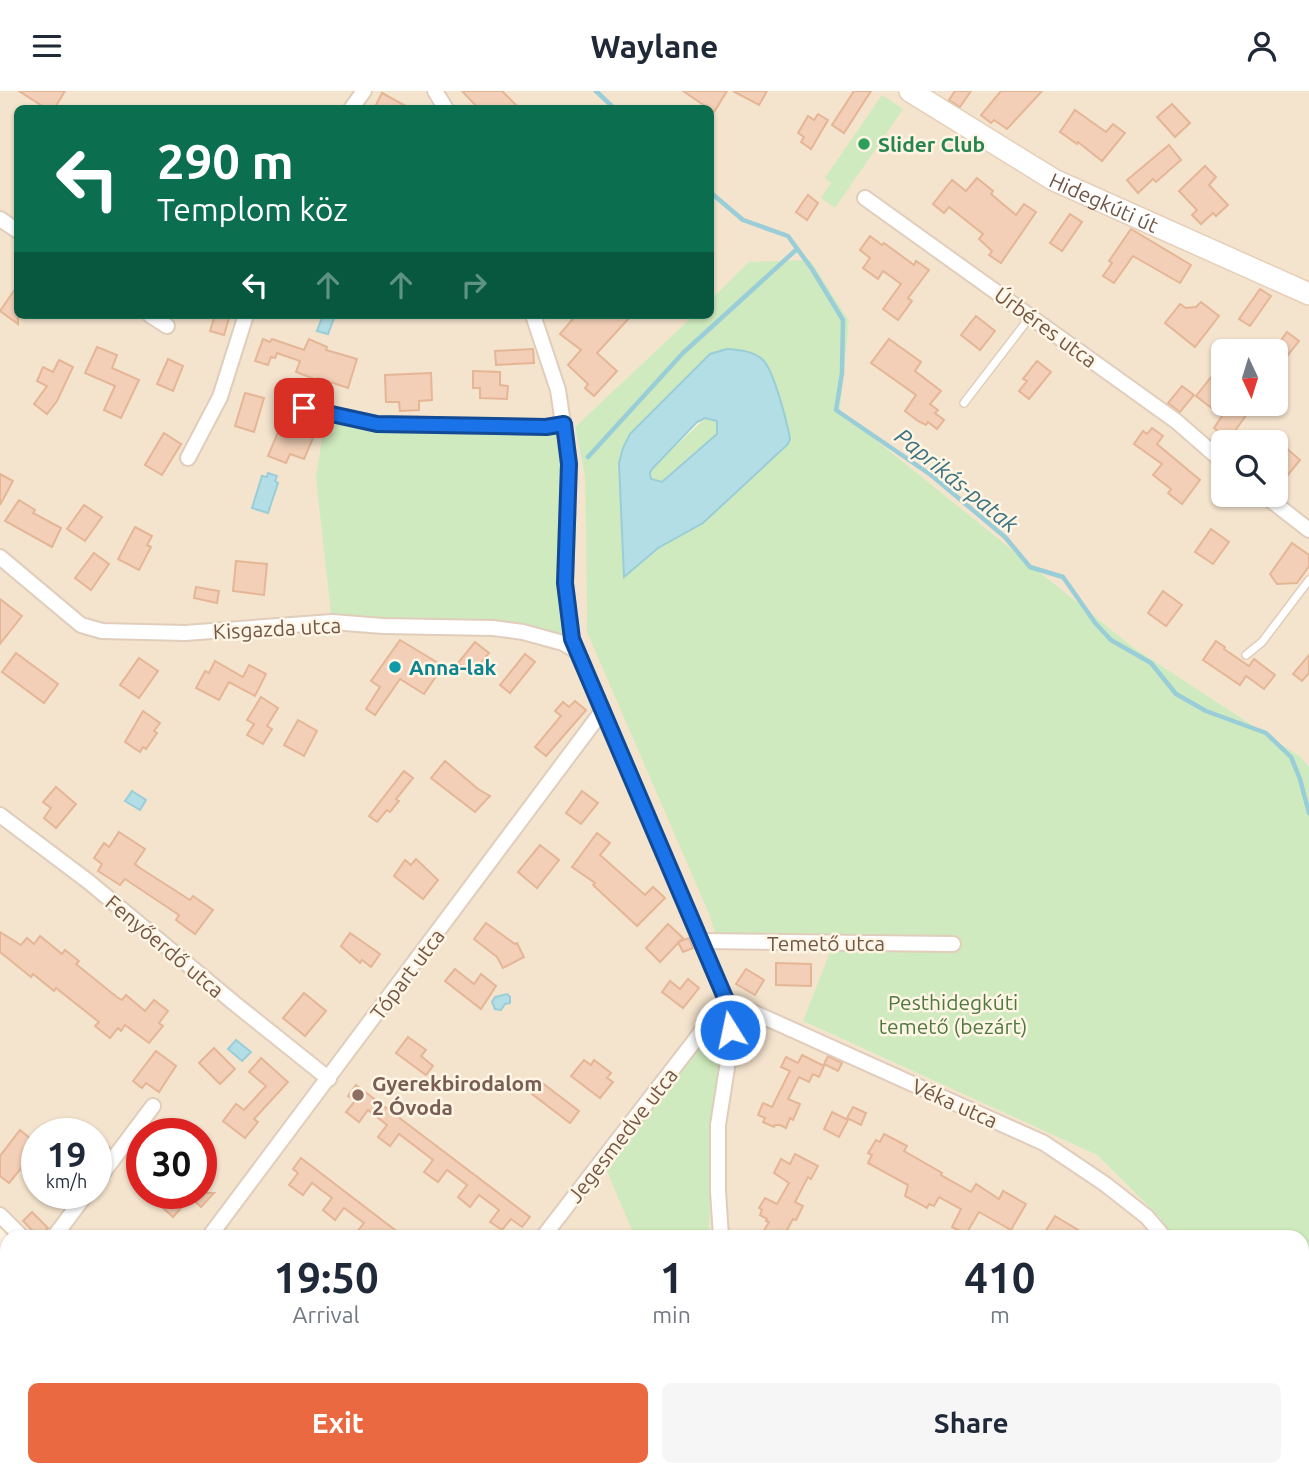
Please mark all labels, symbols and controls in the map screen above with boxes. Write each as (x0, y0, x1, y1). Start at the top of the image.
icon: menu (28, 27, 66, 65)
icon: person (1243, 27, 1281, 65)
text: Waylane (591, 28, 718, 64)
place label: Slider Club (878, 132, 985, 156)
icon: left (42, 133, 133, 224)
text: 290 m (157, 133, 294, 188)
marker: Slider Club (856, 136, 872, 152)
street label: Hidegkúti út (1046, 168, 1162, 237)
text: Templom köz (157, 191, 348, 227)
icon: left (236, 266, 274, 304)
icon: ahead (309, 266, 347, 304)
icon: ahead (382, 266, 420, 304)
icon: right (455, 266, 493, 304)
street label: Úrbéres utca (990, 282, 1102, 372)
north arrow (1211, 339, 1288, 417)
map controls (1211, 339, 1288, 507)
pin (274, 378, 334, 438)
icon: arrive (285, 389, 323, 427)
water label: Paprikás-patak (891, 423, 1024, 537)
button: search (1211, 430, 1288, 507)
street label: Kisgazda utca (212, 613, 342, 643)
place label: Anna-lak (409, 655, 497, 679)
marker: Anna-lak (387, 659, 403, 675)
street label: Fenyőerdő utca (101, 890, 229, 1002)
street label: Tópart utca (365, 924, 449, 1024)
street label: Temető utca (767, 931, 885, 955)
park label: Pesthidegkúti temető (bezárt) (879, 990, 1027, 1038)
position arrow (693, 993, 767, 1067)
street label: Jegesmedve utca (562, 1063, 682, 1207)
place label: Gyerekbirodalom 2 Óvoda (372, 1071, 542, 1119)
street label: Véka utca (909, 1074, 1001, 1132)
marker: Gyerekbirodalom 2 Óvoda (350, 1087, 366, 1103)
speed limit sign: 30 (126, 1118, 217, 1209)
text: 19 (47, 1134, 86, 1174)
text: km/h (46, 1171, 87, 1191)
text: 19:50 (274, 1254, 379, 1301)
text: 1 (660, 1254, 683, 1301)
text: 410 (964, 1254, 1035, 1301)
text: Arrival (293, 1302, 360, 1327)
text: min (652, 1302, 691, 1327)
text: m (990, 1302, 1010, 1327)
button: Exit (28, 1383, 648, 1463)
button: Share (662, 1383, 1281, 1463)

